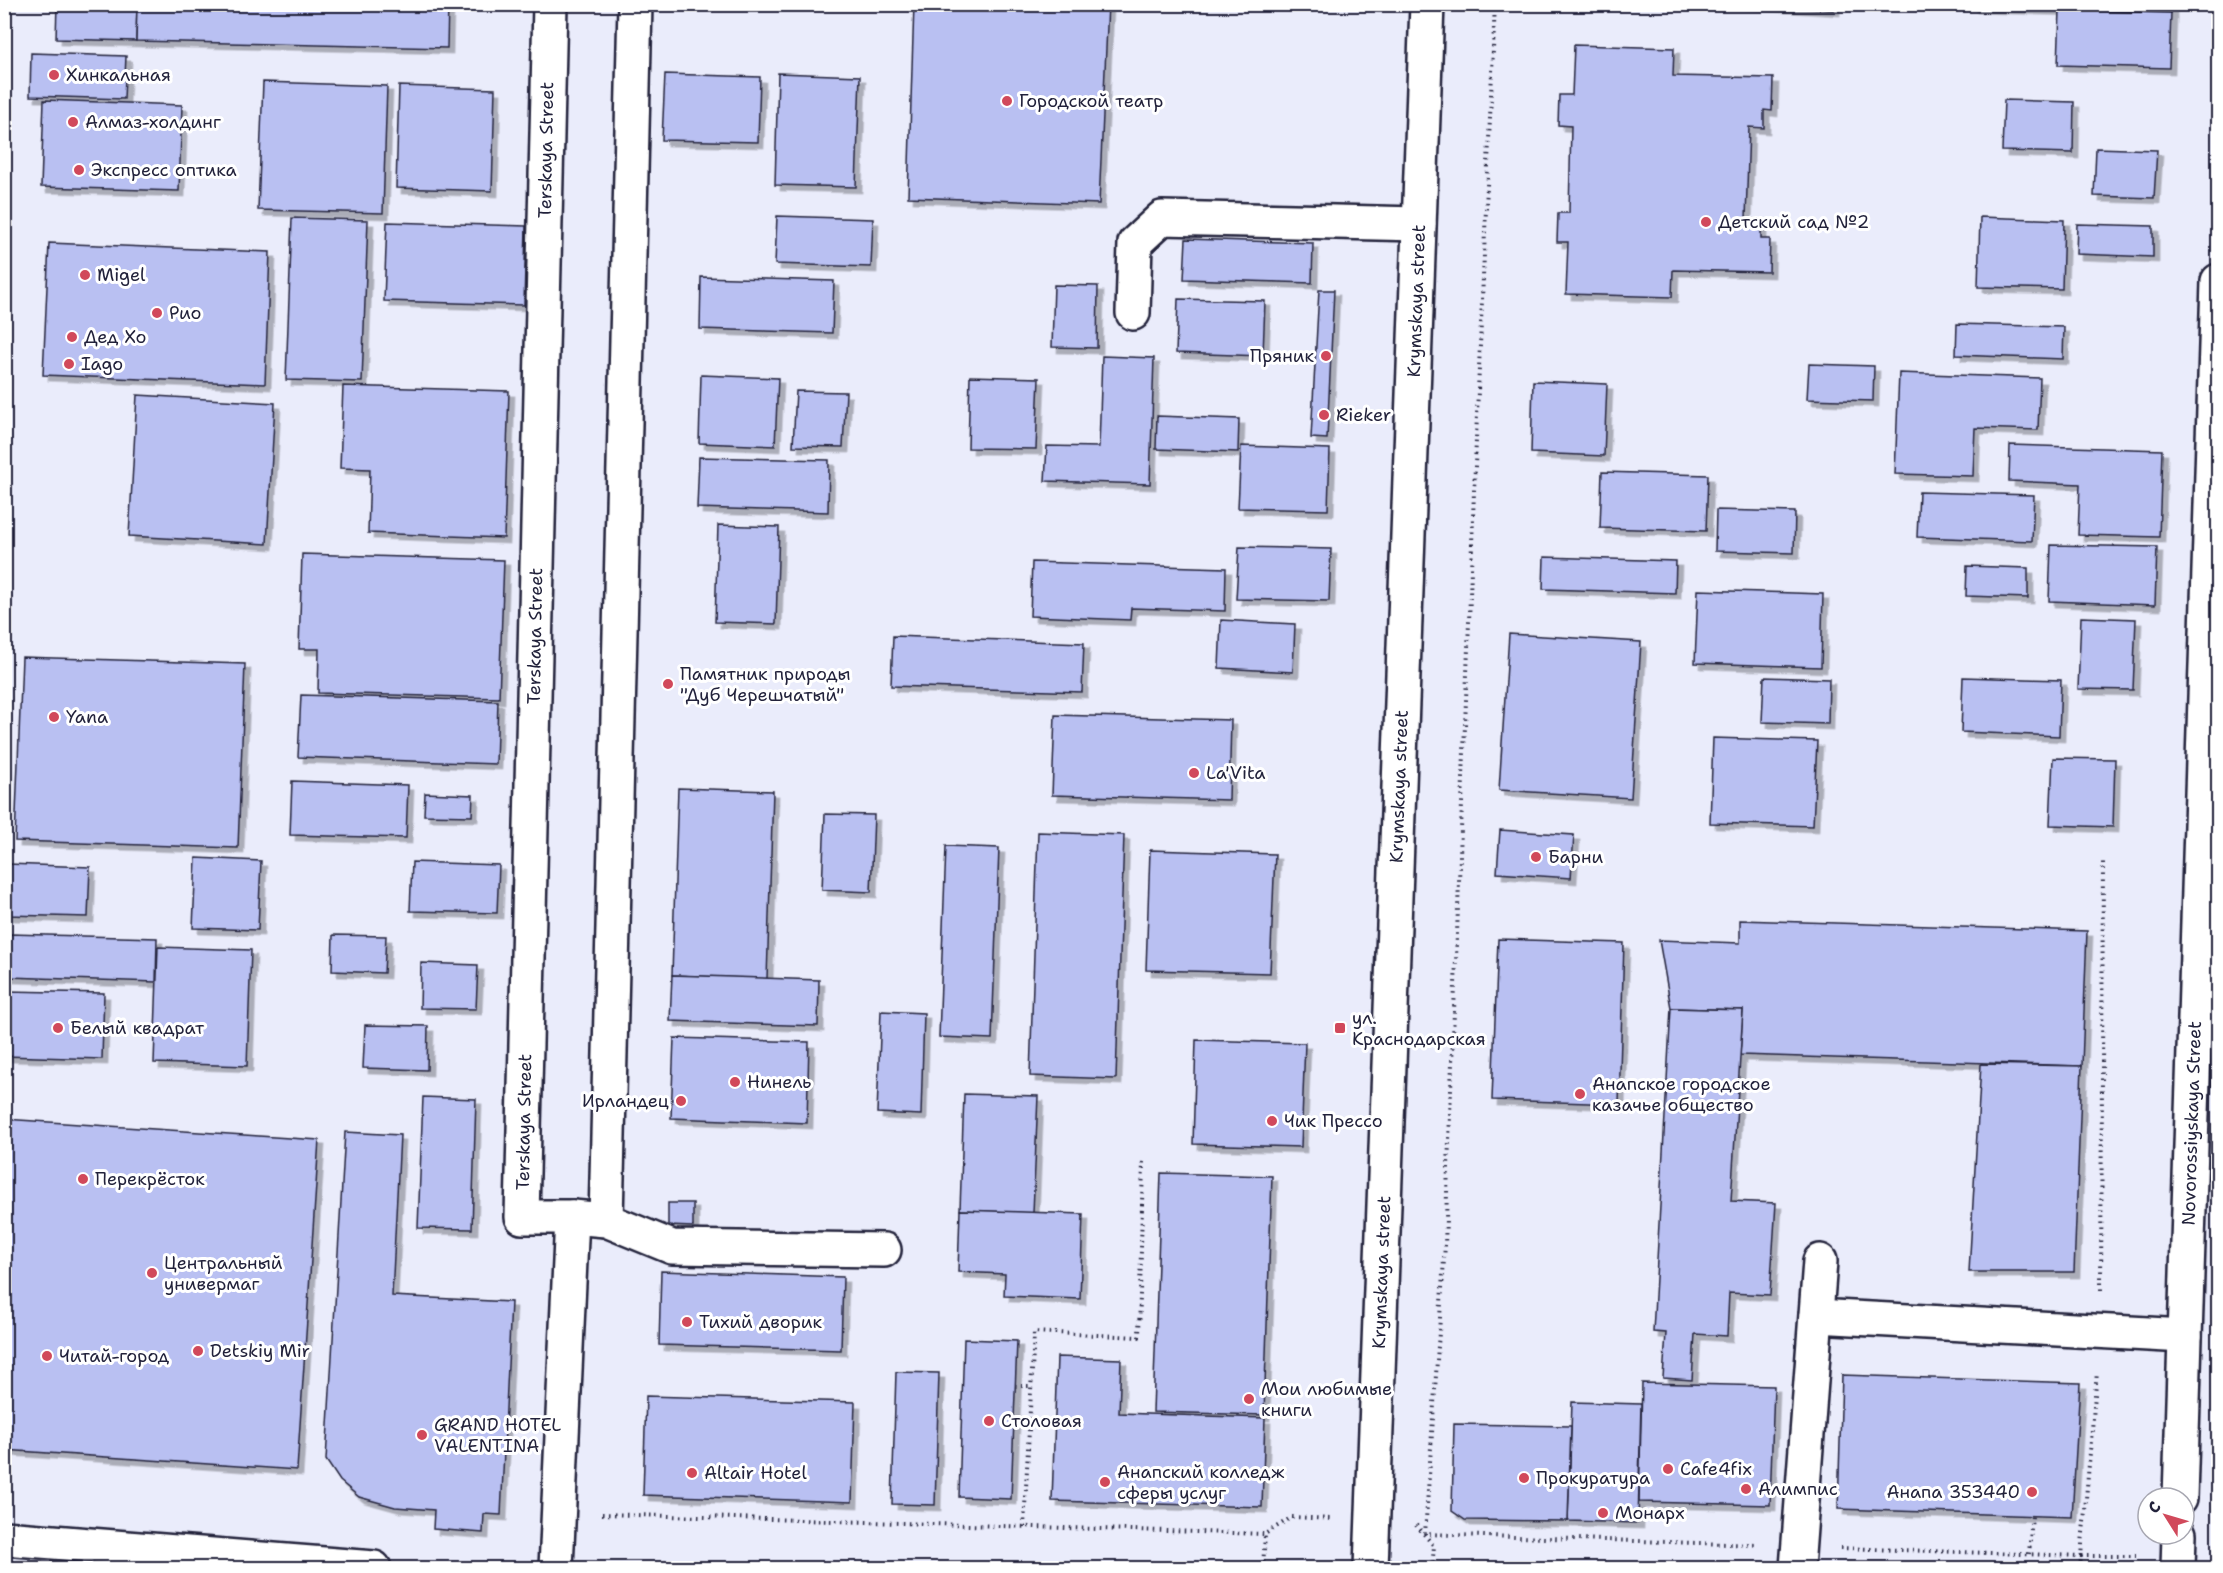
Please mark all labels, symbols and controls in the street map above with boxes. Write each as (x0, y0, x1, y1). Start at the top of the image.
place label: Хинкальная (66, 63, 171, 87)
marker: Хинкальная (47, 68, 61, 82)
street label: Terskaya Street (533, 82, 559, 218)
place label: Городской театр (1019, 89, 1163, 113)
marker: Городской театр (1000, 94, 1014, 108)
place label: Алмаз-холдинг (85, 110, 221, 134)
marker: Алмаз-холдинг (66, 115, 80, 129)
place label: Экспресс оптика (91, 158, 237, 182)
marker: Экспресс оптика (72, 163, 86, 177)
place label: Детский сад №2 (1718, 210, 1869, 234)
marker: Детский сад №2 (1699, 215, 1713, 229)
street label: Krymskaya street (1402, 224, 1431, 378)
place label: Migel (97, 263, 146, 287)
marker: Migel (78, 268, 92, 282)
place label: Рио (169, 301, 201, 325)
marker: Рио (150, 306, 164, 320)
place label: Дед Хо (84, 325, 146, 349)
marker: Дед Хо (65, 330, 79, 344)
place label: Пряник (1250, 344, 1314, 368)
marker: Пряник (1319, 349, 1333, 363)
place label: Iago (81, 352, 123, 376)
marker: Iago (62, 357, 76, 371)
place label: Rieker (1336, 403, 1391, 427)
marker: Rieker (1317, 408, 1331, 422)
street label: Terskaya Street (522, 568, 548, 704)
place label: Памятник природы "Дуб Черешчатый" (680, 662, 850, 707)
marker: Памятник природы "Дуб Черешчатый" (661, 677, 675, 691)
place label: Yana (66, 705, 108, 729)
street label: Krymskaya street (1384, 709, 1414, 863)
marker: Yana (47, 710, 61, 724)
place label: La'Vita (1206, 761, 1265, 785)
marker: La'Vita (1187, 766, 1201, 780)
place label: Барни (1548, 845, 1603, 869)
marker: Барни (1529, 850, 1543, 864)
place label: ул. Краснодарская (1352, 1006, 1486, 1051)
place label: Белый квадрат (70, 1016, 205, 1040)
street label: Novorossiyskaya Street (2177, 1020, 2207, 1226)
marker: Белый квадрат (51, 1021, 65, 1035)
marker: ул. Краснодарская (1333, 1021, 1347, 1035)
street label: Terskaya Street (511, 1054, 537, 1190)
place label: Нинель (747, 1070, 812, 1094)
place label: Анапское городское казачье общество (1592, 1072, 1771, 1117)
marker: Нинель (728, 1075, 742, 1089)
marker: Анапское городское казачье общество (1573, 1087, 1587, 1101)
place label: Ирландец (582, 1089, 669, 1113)
marker: Ирландец (674, 1094, 688, 1108)
place label: Чик Прессо (1284, 1109, 1383, 1133)
marker: Чик Прессо (1265, 1114, 1279, 1128)
place label: Перекрёсток (95, 1167, 205, 1191)
marker: Перекрёсток (76, 1172, 90, 1186)
street label: Krymskaya street (1367, 1195, 1396, 1349)
place label: Центральный универмаг (164, 1251, 283, 1296)
marker: Центральный универмаг (145, 1266, 159, 1280)
place label: Тихий дворик (699, 1310, 823, 1334)
marker: Тихий дворик (680, 1315, 694, 1329)
place label: Detskiy Mir (210, 1339, 310, 1363)
place label: Читай-город (59, 1344, 170, 1368)
marker: Detskiy Mir (191, 1344, 205, 1358)
marker: Читай-город (40, 1349, 54, 1363)
place label: Мои любимые книги (1261, 1377, 1392, 1422)
marker: Мои любимые книги (1242, 1392, 1256, 1406)
place label: Столовая (1001, 1409, 1082, 1433)
place label: GRAND HOTEL VALENTINA (434, 1413, 561, 1458)
marker: Столовая (982, 1414, 996, 1428)
marker: GRAND HOTEL VALENTINA (415, 1428, 429, 1442)
place label: Cafe4fix (1680, 1457, 1752, 1481)
place label: Анапский колледж сферы услуг (1117, 1460, 1285, 1505)
place label: Altair Hotel (704, 1461, 807, 1485)
marker: Cafe4fix (1661, 1462, 1675, 1476)
marker: Altair Hotel (685, 1466, 699, 1480)
place label: Прокуратура (1536, 1466, 1650, 1490)
marker: Прокуратура (1517, 1471, 1531, 1485)
marker: Анапский колледж сферы услуг (1098, 1475, 1112, 1489)
place label: Алимпис (1758, 1477, 1838, 1501)
place label: Анапа 353440 (1886, 1480, 2020, 1504)
marker: Алимпис (1739, 1482, 1753, 1496)
marker: Анапа 353440 (2025, 1485, 2039, 1499)
north arrow (2136, 1486, 2196, 1546)
text: С (2143, 1497, 2166, 1518)
place label: Монарх (1615, 1501, 1685, 1525)
marker: Монарх (1596, 1506, 1610, 1520)

